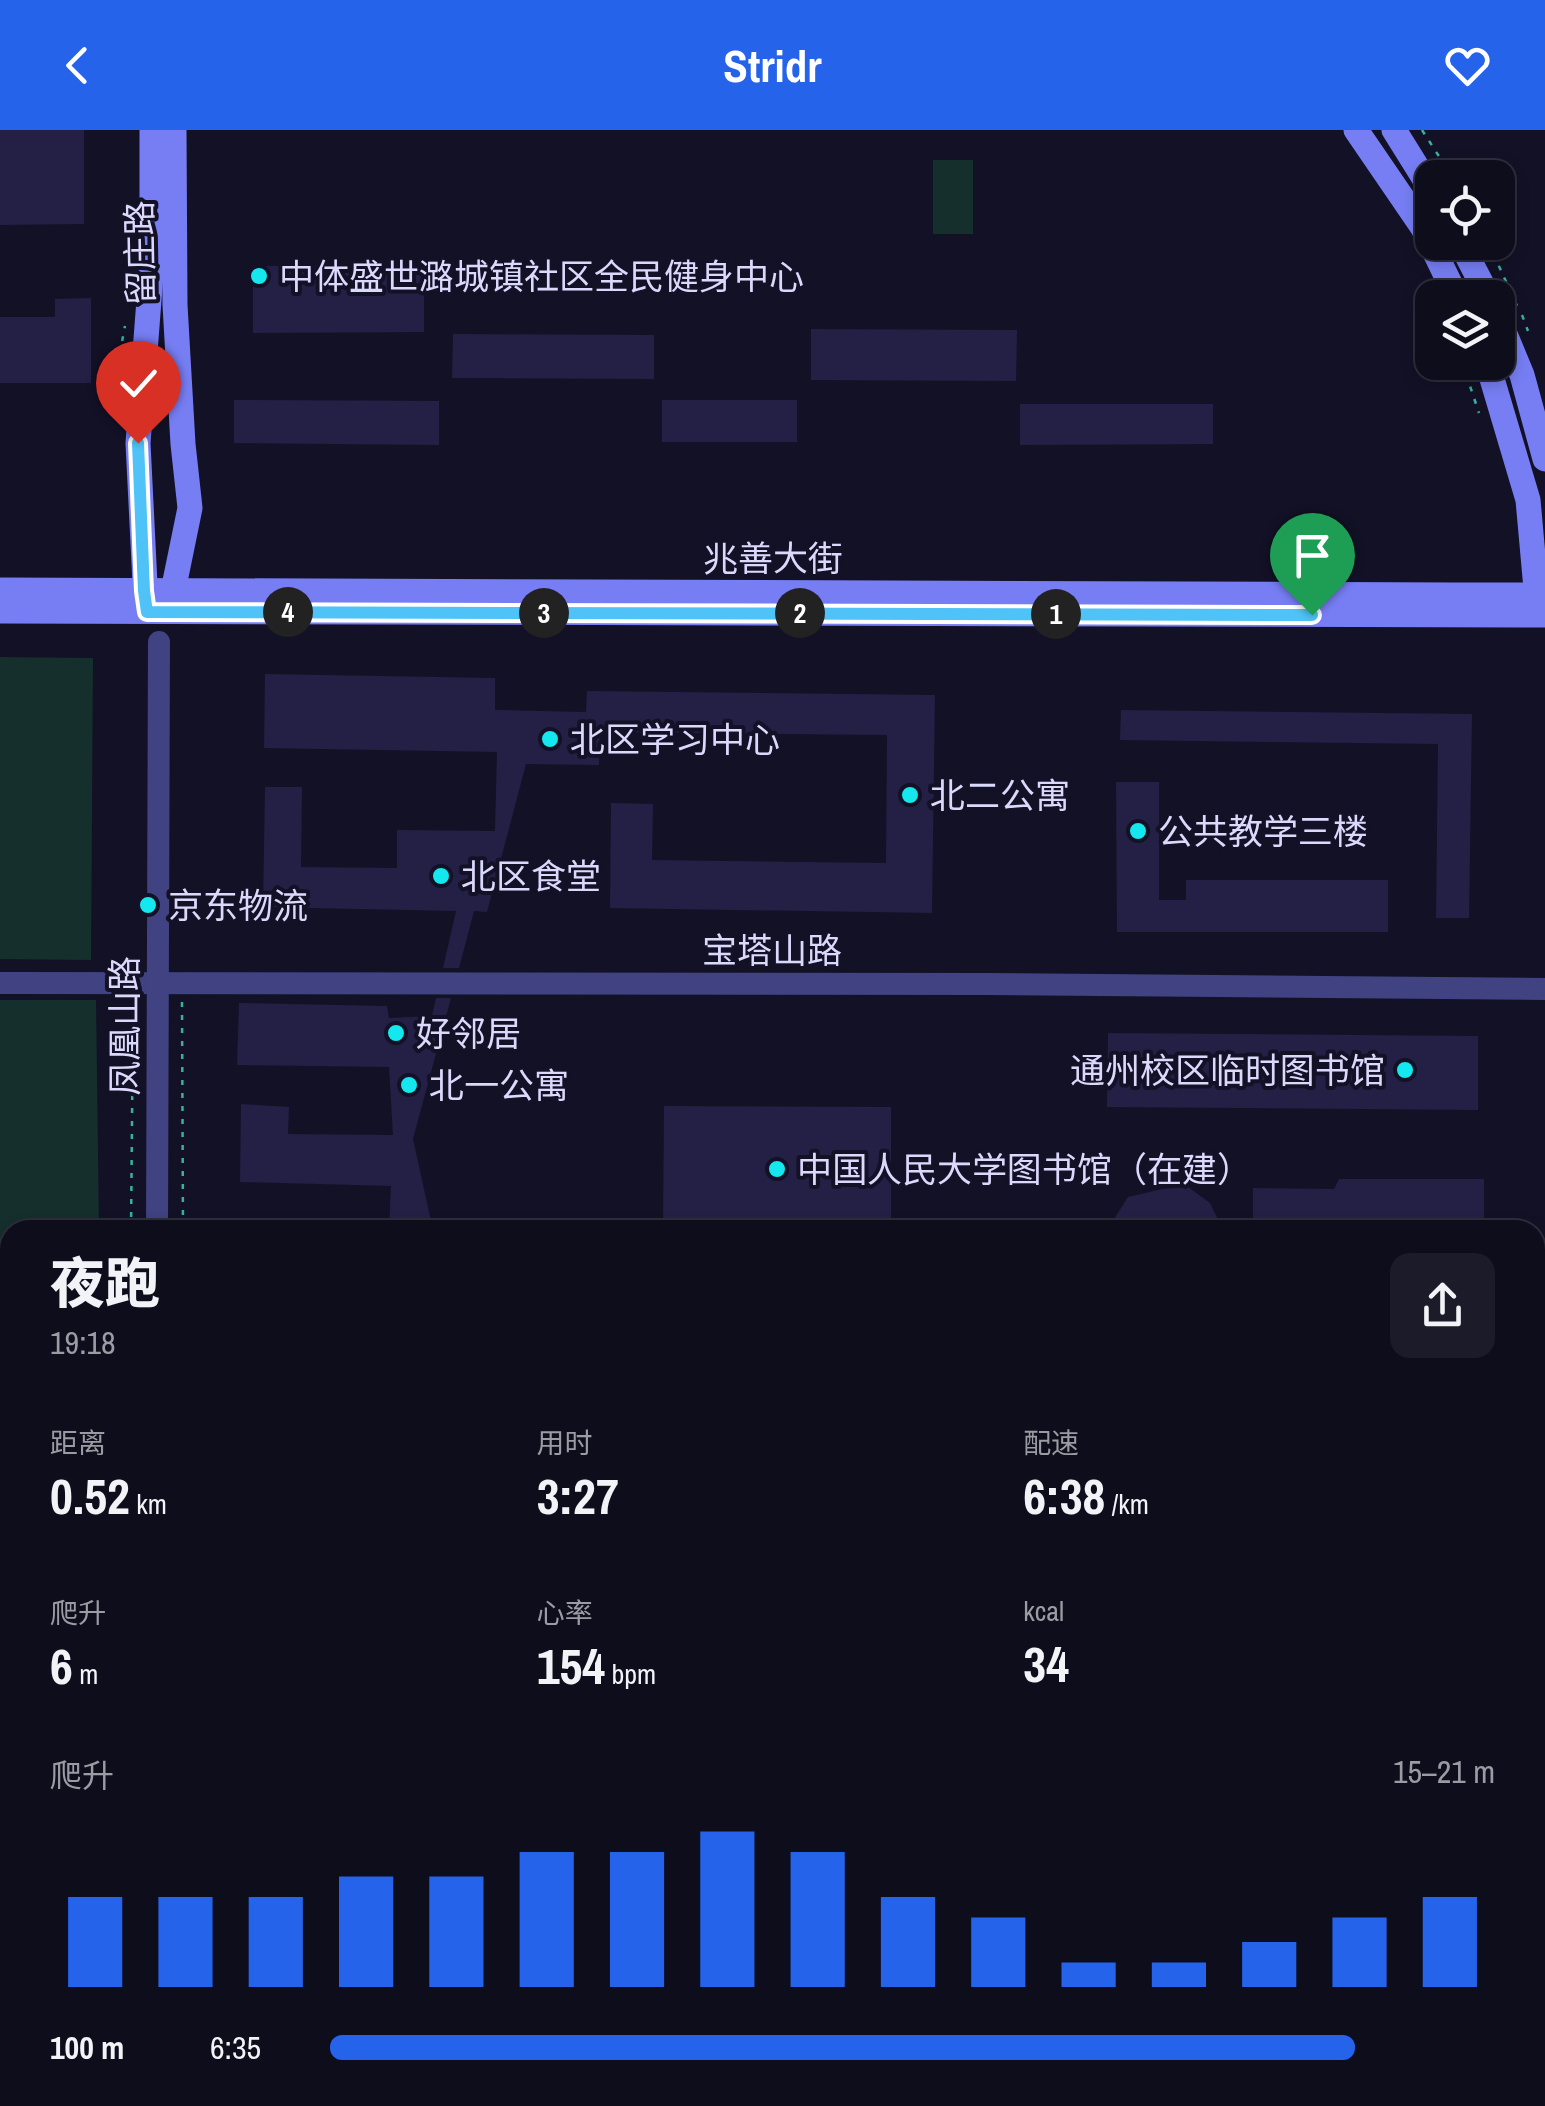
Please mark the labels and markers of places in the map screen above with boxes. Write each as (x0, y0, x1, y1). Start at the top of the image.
place label: 中体盛世潞城镇社区全民健身中心 (279, 253, 804, 300)
marker: 中体盛世潞城镇社区全民健身中心 (248, 265, 270, 287)
pin (96, 341, 181, 444)
pin (1270, 513, 1355, 616)
pin: 4 (263, 587, 313, 637)
pin: 3 (519, 588, 569, 638)
pin: 2 (775, 588, 825, 638)
pin: 1 (1031, 589, 1081, 639)
place label: 北区学习中心 (570, 716, 780, 763)
marker: 北区学习中心 (539, 728, 561, 750)
place label: 北二公寓 (930, 772, 1070, 819)
marker: 北二公寓 (899, 784, 921, 806)
place label: 公共教学三楼 (1158, 808, 1368, 855)
marker: 公共教学三楼 (1127, 820, 1149, 842)
place label: 北区食堂 (461, 853, 601, 900)
marker: 北区食堂 (430, 865, 452, 887)
place label: 京东物流 (168, 882, 308, 929)
marker: 京东物流 (137, 894, 159, 916)
place label: 好邻居 (416, 1010, 521, 1057)
marker: 好邻居 (385, 1022, 407, 1044)
place label: 通州校区临时图书馆 (1070, 1047, 1385, 1094)
marker: 通州校区临时图书馆 (1394, 1059, 1416, 1081)
place label: 北一公寓 (429, 1062, 569, 1109)
marker: 北一公寓 (398, 1074, 420, 1096)
place label: 中国人民大学图书馆（在建） (797, 1146, 1252, 1193)
marker: 中国人民大学图书馆（在建） (766, 1158, 788, 1180)

